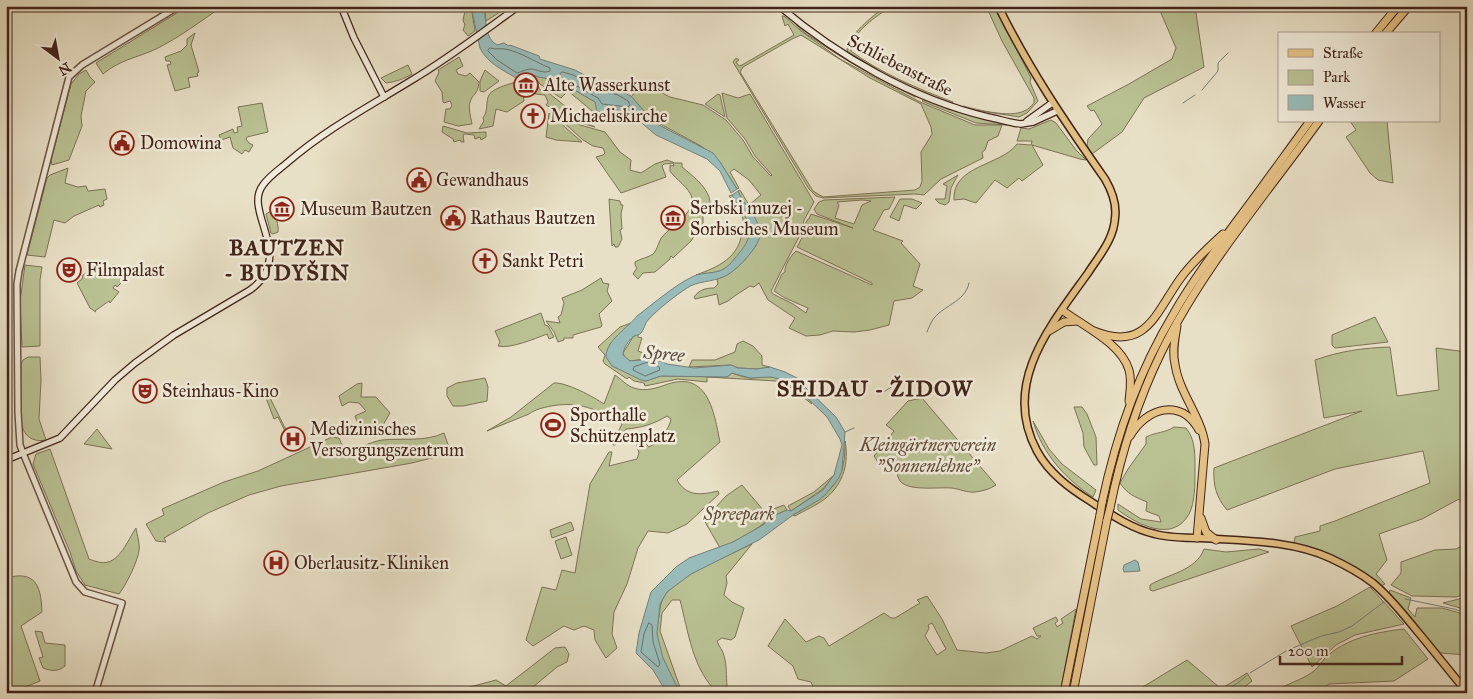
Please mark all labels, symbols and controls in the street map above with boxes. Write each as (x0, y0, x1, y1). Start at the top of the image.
street label: Schliebenstraße (844, 29, 956, 101)
north arrow (32, 32, 82, 82)
legend (1278, 32, 1440, 122)
text: Straße (1323, 44, 1363, 62)
text: N (55, 58, 74, 79)
text: Park (1323, 68, 1350, 86)
museum icon: Alte Wasserkunst (513, 72, 539, 98)
place label: Alte Wasserkunst (543, 74, 671, 96)
text: Wasser (1323, 94, 1366, 112)
church icon: Michaeliskirche (520, 103, 546, 129)
place label: Michaeliskirche (550, 105, 667, 127)
public building icon: Domowina (109, 130, 135, 156)
place label: Domowina (140, 132, 222, 154)
public building icon: Gewandhaus (406, 167, 432, 193)
place label: Gewandhaus (436, 169, 529, 191)
museum icon: Museum Bautzen (269, 196, 295, 222)
place label: Serbski muzej - Sorbisches Museum (690, 197, 839, 240)
place label: Museum Bautzen (300, 198, 432, 220)
public building icon: Rathaus Bautzen (440, 205, 466, 231)
museum icon: Serbski muzej - Sorbisches Museum (660, 205, 686, 231)
place label: Rathaus Bautzen (470, 207, 596, 229)
district label: BAUTZEN - BUDYŠIN (224, 234, 350, 286)
church icon: Sankt Petri (472, 248, 498, 274)
place label: Sankt Petri (502, 250, 584, 272)
theatre icon: Filmpalast (56, 257, 82, 283)
place label: Filmpalast (86, 259, 165, 281)
water label: Spree (641, 340, 686, 368)
district label: SEIDAU - ŽIDOW (777, 375, 973, 402)
theatre icon: Steinhaus-Kino (132, 378, 158, 404)
place label: Steinhaus-Kino (162, 380, 279, 402)
place label: Sporthalle Schützenplatz (570, 404, 675, 447)
sports icon: Sporthalle Schützenplatz (540, 412, 566, 438)
place label: Medizinisches Versorgungszentrum (309, 418, 464, 462)
hospital icon: Medizinisches Versorgungszentrum (280, 426, 306, 452)
park label: Kleingärtnerverein "Sonnenlehne" (859, 434, 997, 477)
park label: Spreepark (702, 503, 775, 526)
hospital icon: Oberlausitz-Kliniken (263, 550, 289, 576)
place label: Oberlausitz-Kliniken (294, 552, 449, 574)
scale bar (1280, 634, 1403, 666)
text: 200 m (1288, 642, 1329, 660)

